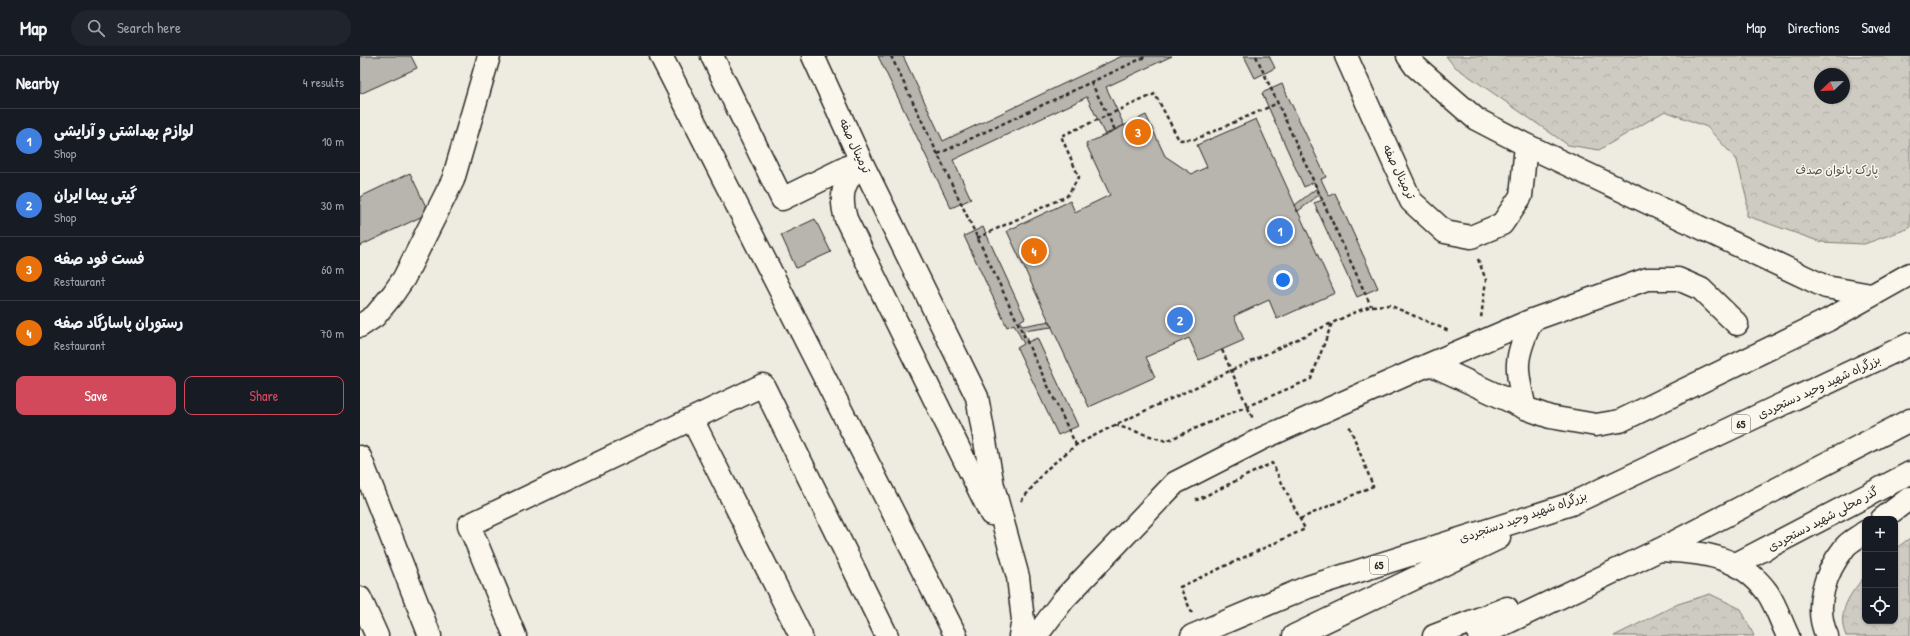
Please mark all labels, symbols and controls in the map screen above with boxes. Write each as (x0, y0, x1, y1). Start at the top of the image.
search box (71, 10, 351, 46)
text: Map (20, 15, 47, 41)
icon: search (85, 17, 107, 39)
text: Search here (117, 17, 181, 38)
text: Map (1746, 18, 1766, 37)
text: Directions (1788, 18, 1839, 37)
text: Saved (1861, 18, 1890, 37)
north arrow (1814, 68, 1850, 104)
text: Nearby (16, 71, 59, 94)
text: 4 results (303, 73, 344, 91)
street label: ترمینال صفه (835, 116, 876, 176)
pin: 3 (1125, 117, 1151, 147)
text: لوازم بهداشتی و آرایشی (54, 120, 193, 141)
text: 1 (27, 132, 31, 150)
text: 10 m (322, 132, 344, 150)
street label: ترمینال صفه (1379, 142, 1420, 202)
text: Shop (54, 144, 76, 162)
park label: پارک بانوان صدف (1796, 161, 1878, 178)
text: گیتی پیما ایران (54, 184, 137, 205)
text: 2 (26, 196, 32, 214)
text: 30 m (321, 196, 344, 214)
text: Shop (54, 208, 76, 226)
pin: 1 (1267, 216, 1293, 246)
pin: 4 (1021, 236, 1047, 266)
text: فست فود صفه (54, 248, 145, 269)
text: 3 (26, 260, 32, 278)
text: 60 m (321, 260, 344, 278)
your location (1273, 270, 1293, 290)
text: Restaurant (54, 272, 105, 290)
pin: 2 (1167, 305, 1193, 335)
text: رستوران پاسارگاد صفه (54, 312, 183, 333)
text: 4 (27, 324, 31, 342)
text: 70 m (320, 324, 344, 342)
text: Restaurant (54, 336, 105, 354)
street label: بزرگراه شهید وحید دستجردی (1754, 350, 1883, 423)
button: Save (16, 376, 176, 415)
button: Share (184, 376, 344, 415)
road number: 65 (1732, 415, 1750, 433)
street label: گذر محلی شهید دستجردی (1764, 482, 1881, 555)
street label: بزرگراه شهید وحید دستجردی (1457, 487, 1589, 546)
map controls (1862, 516, 1898, 624)
button: + (1862, 516, 1898, 552)
button: − (1862, 552, 1898, 588)
road number: 65 (1370, 556, 1388, 574)
button: locate (1862, 588, 1898, 624)

